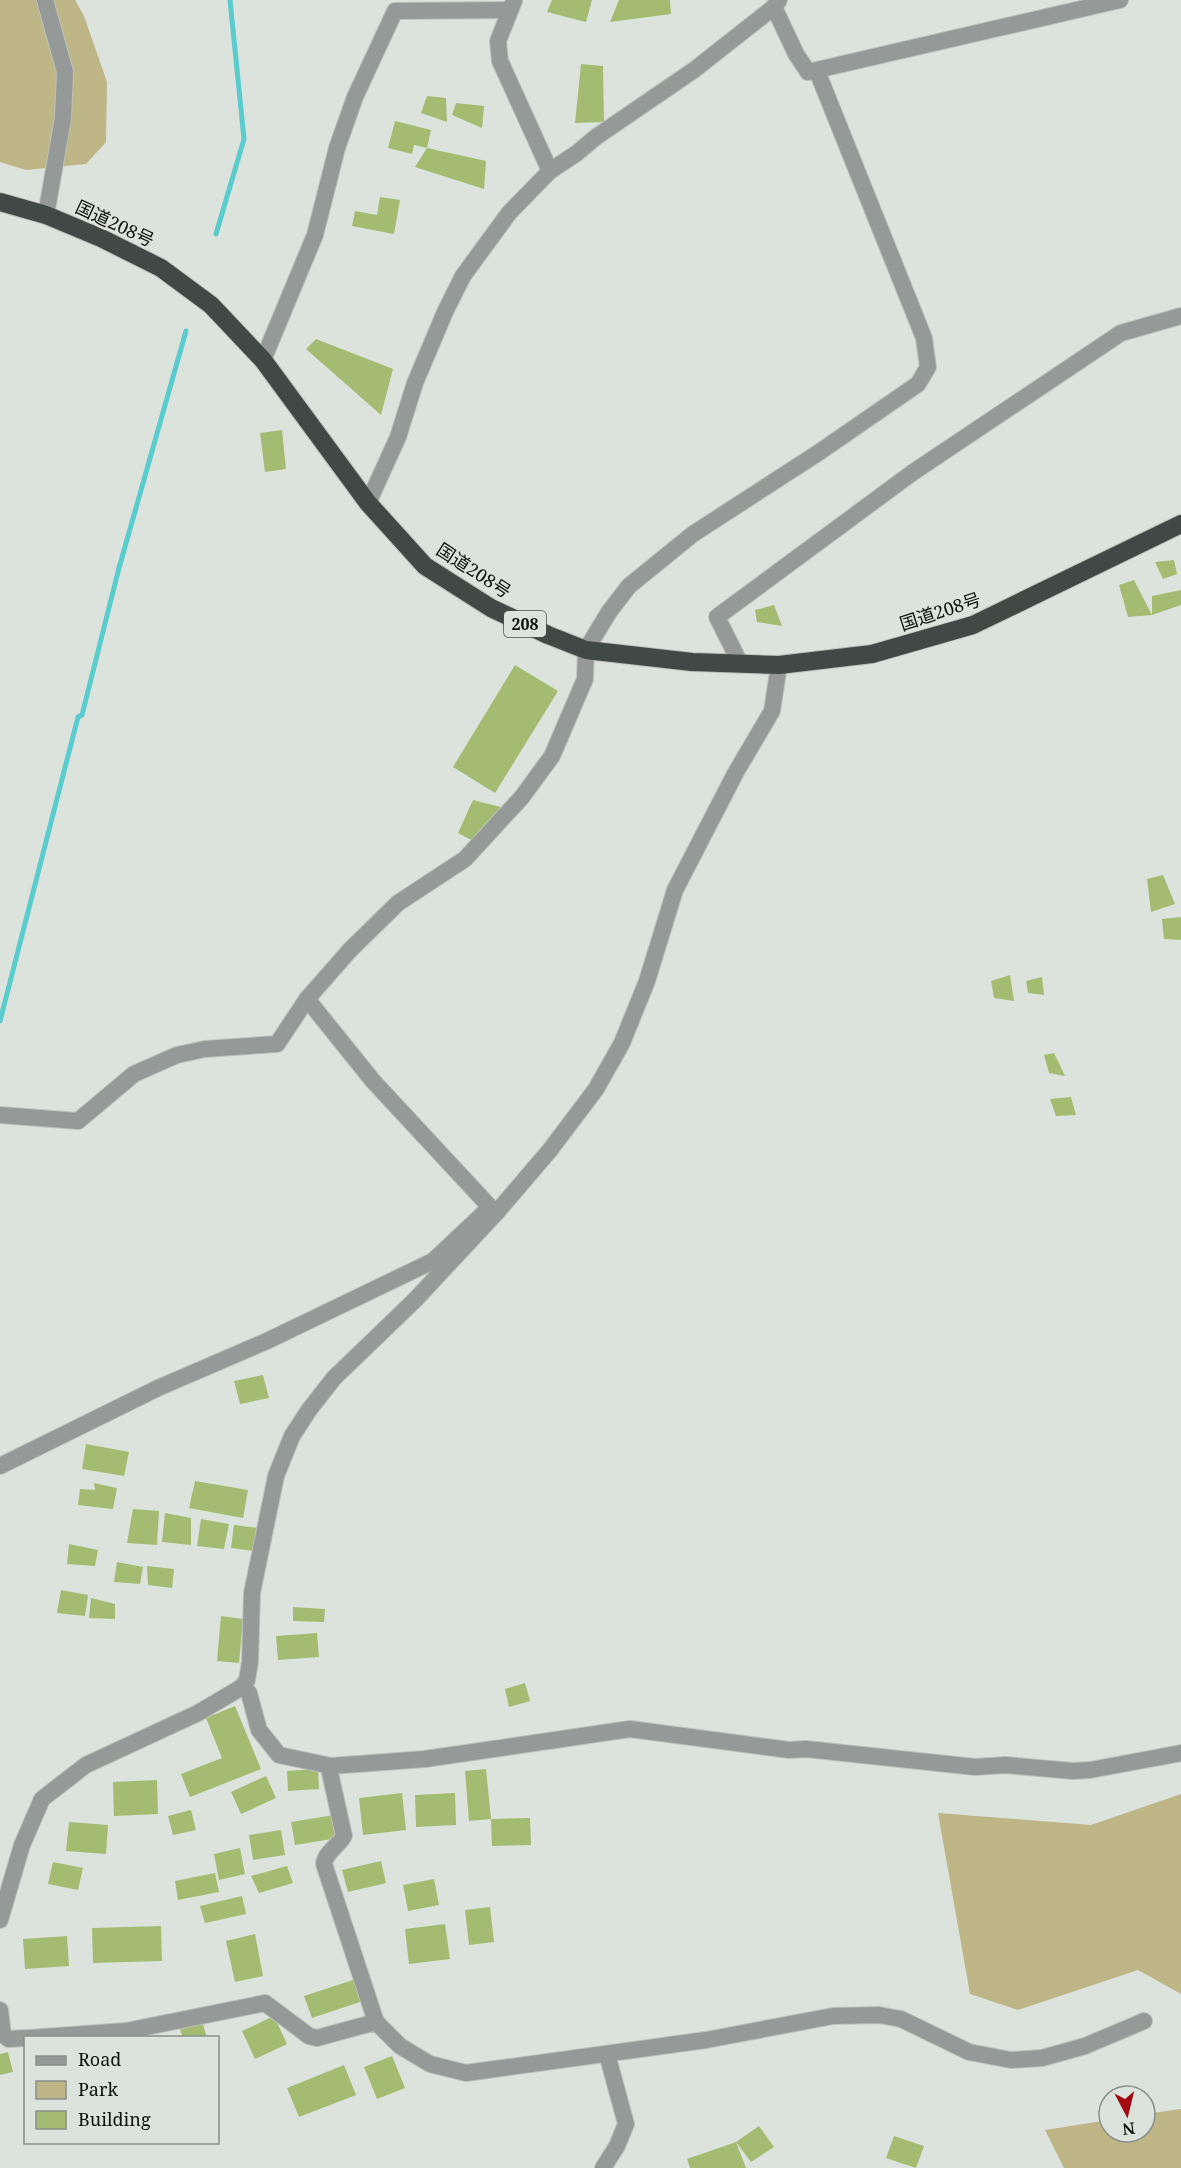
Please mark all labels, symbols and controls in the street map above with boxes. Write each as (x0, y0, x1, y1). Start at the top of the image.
street label: 国道208号 (72, 194, 158, 252)
street label: 国道208号 (432, 537, 516, 603)
street label: 国道208号 (896, 587, 984, 635)
road number: 208 (504, 611, 546, 637)
legend (24, 2036, 219, 2144)
text: Road (78, 2047, 121, 2071)
text: Park (78, 2077, 118, 2101)
north arrow (1097, 2084, 1157, 2144)
text: Building (78, 2107, 151, 2131)
text: N (1121, 2117, 1136, 2141)

